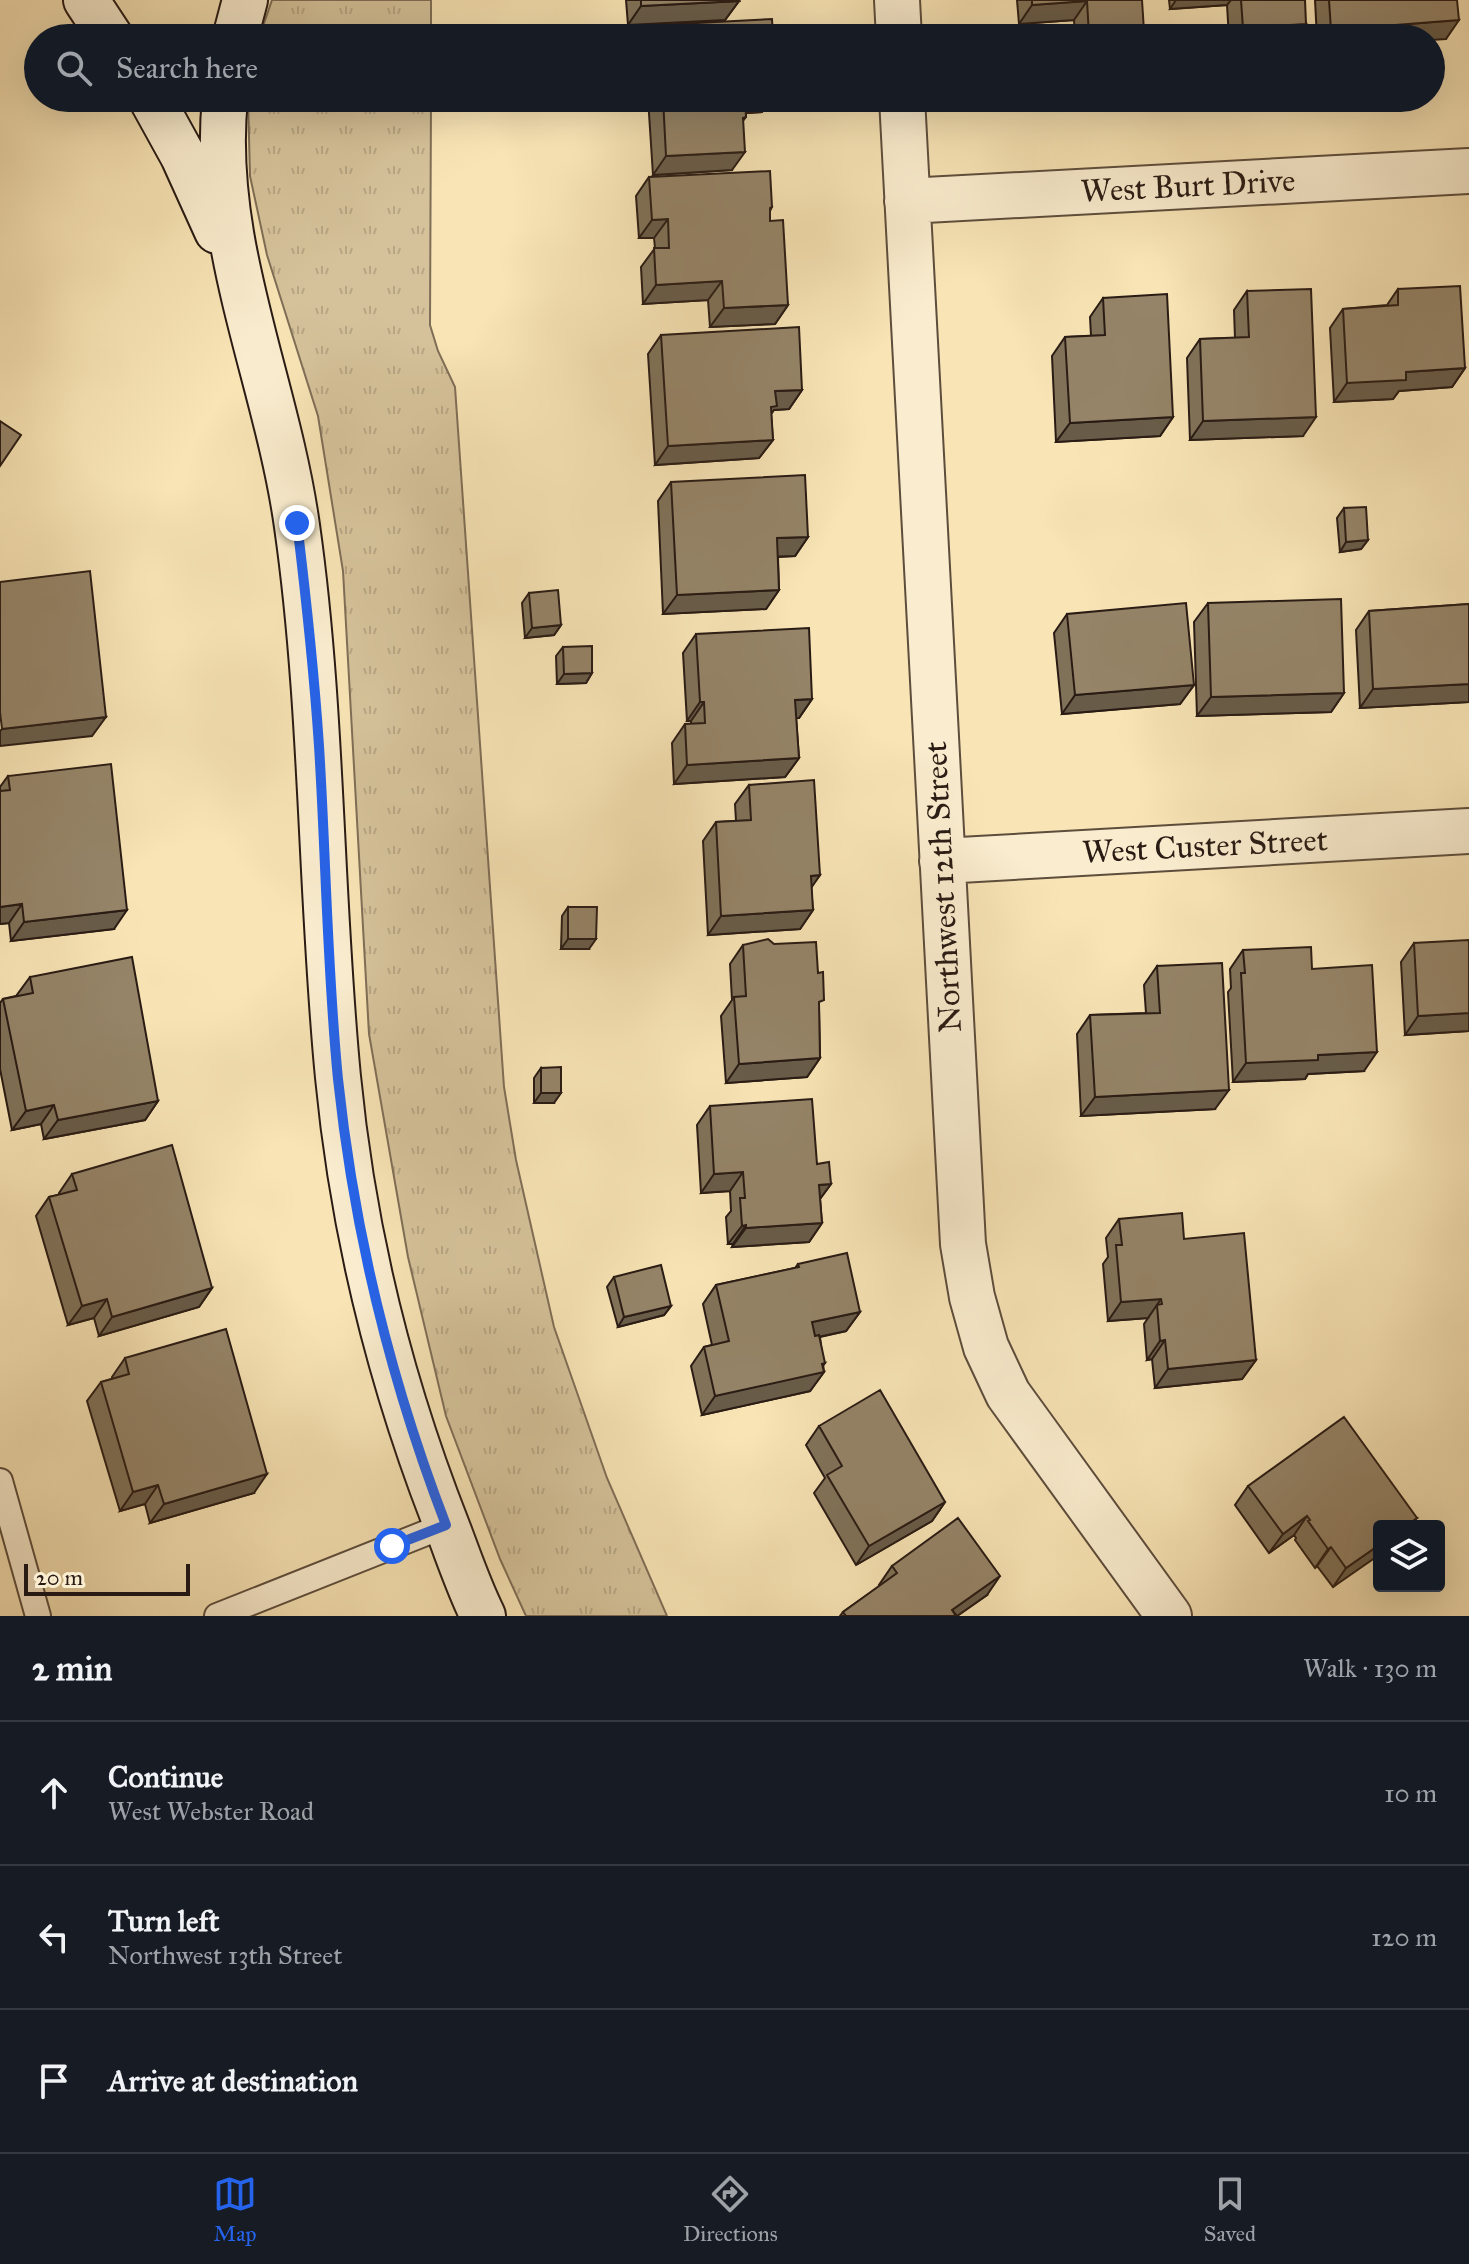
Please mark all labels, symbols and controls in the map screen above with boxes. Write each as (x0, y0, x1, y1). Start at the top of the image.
search box (24, 24, 1445, 112)
icon: search (52, 46, 96, 90)
text: Search here (116, 50, 258, 86)
street label: West Burt Drive (1080, 161, 1296, 211)
route end (279, 505, 315, 541)
street label: Northwest 12th Street (916, 740, 970, 1034)
street label: West Custer Street (1081, 820, 1329, 872)
map controls (1373, 1520, 1445, 1592)
button: layers (1373, 1520, 1445, 1592)
route start (374, 1528, 410, 1564)
scale bar (24, 1560, 190, 1596)
text: 20 m (36, 1564, 83, 1591)
text: 2 min (32, 1648, 112, 1689)
text: Walk · 130 m (1303, 1652, 1437, 1684)
text: Continue (108, 1759, 223, 1795)
icon: ahead (32, 1771, 76, 1815)
text: 10 m (1384, 1777, 1437, 1809)
text: West Webster Road (108, 1795, 314, 1827)
text: Turn left (108, 1903, 219, 1939)
icon: left (32, 1915, 76, 1959)
text: 120 m (1371, 1921, 1437, 1953)
text: Northwest 13th Street (108, 1939, 342, 1971)
icon: arrive (32, 2059, 76, 2103)
text: Arrive at destination (108, 2063, 358, 2099)
tab: Map (213, 2172, 257, 2247)
tab: Directions (683, 2172, 778, 2247)
tab: Saved (1204, 2172, 1256, 2247)

